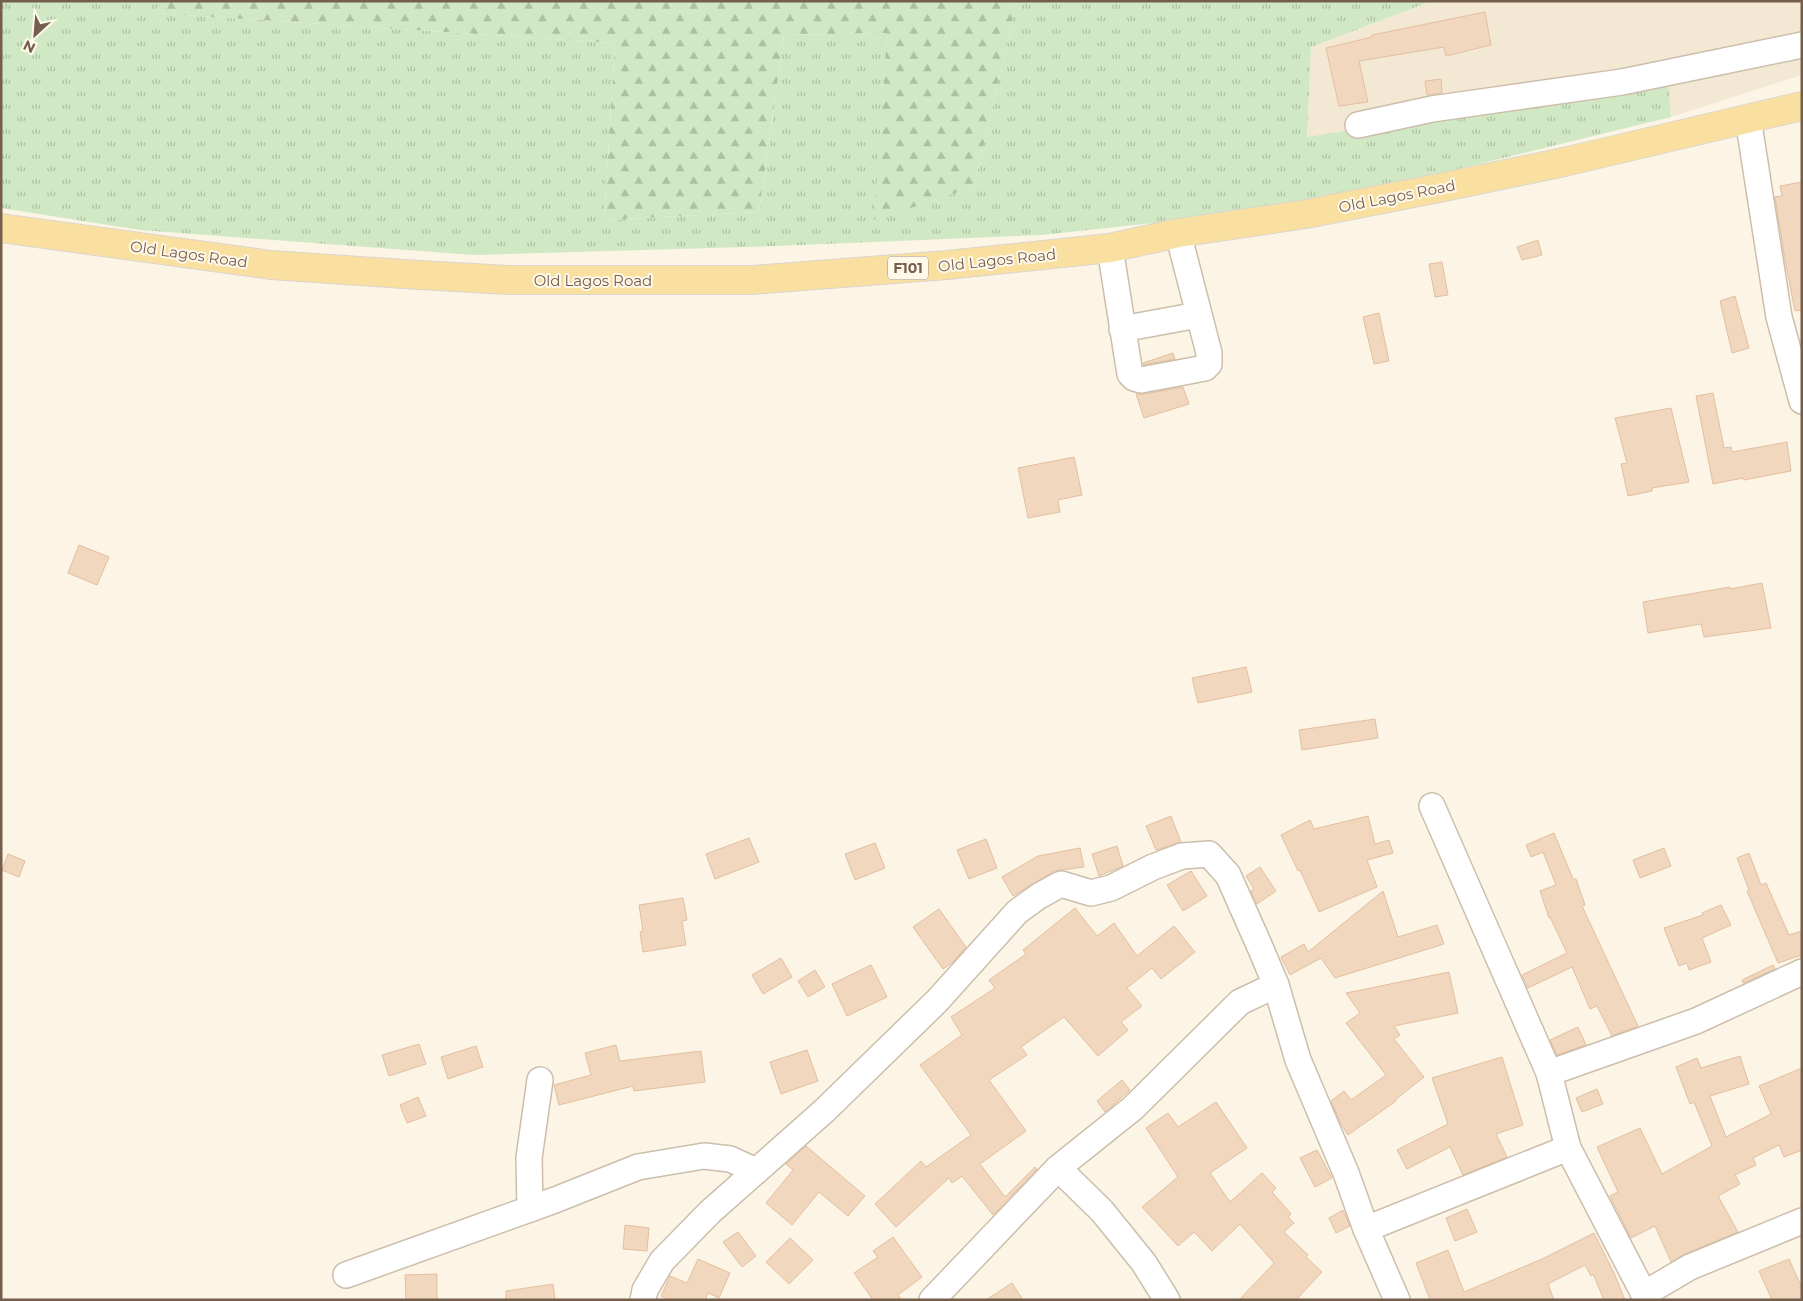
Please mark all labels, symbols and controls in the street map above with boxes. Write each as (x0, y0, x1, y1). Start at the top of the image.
north arrow (10, 10, 60, 60)
text: N (20, 36, 38, 57)
street label: Old Lagos Road (1337, 175, 1457, 217)
street label: Old Lagos Road (129, 236, 249, 272)
street label: Old Lagos Road (937, 244, 1057, 276)
road number: F101 (888, 256, 928, 280)
street label: Old Lagos Road (534, 271, 652, 290)

